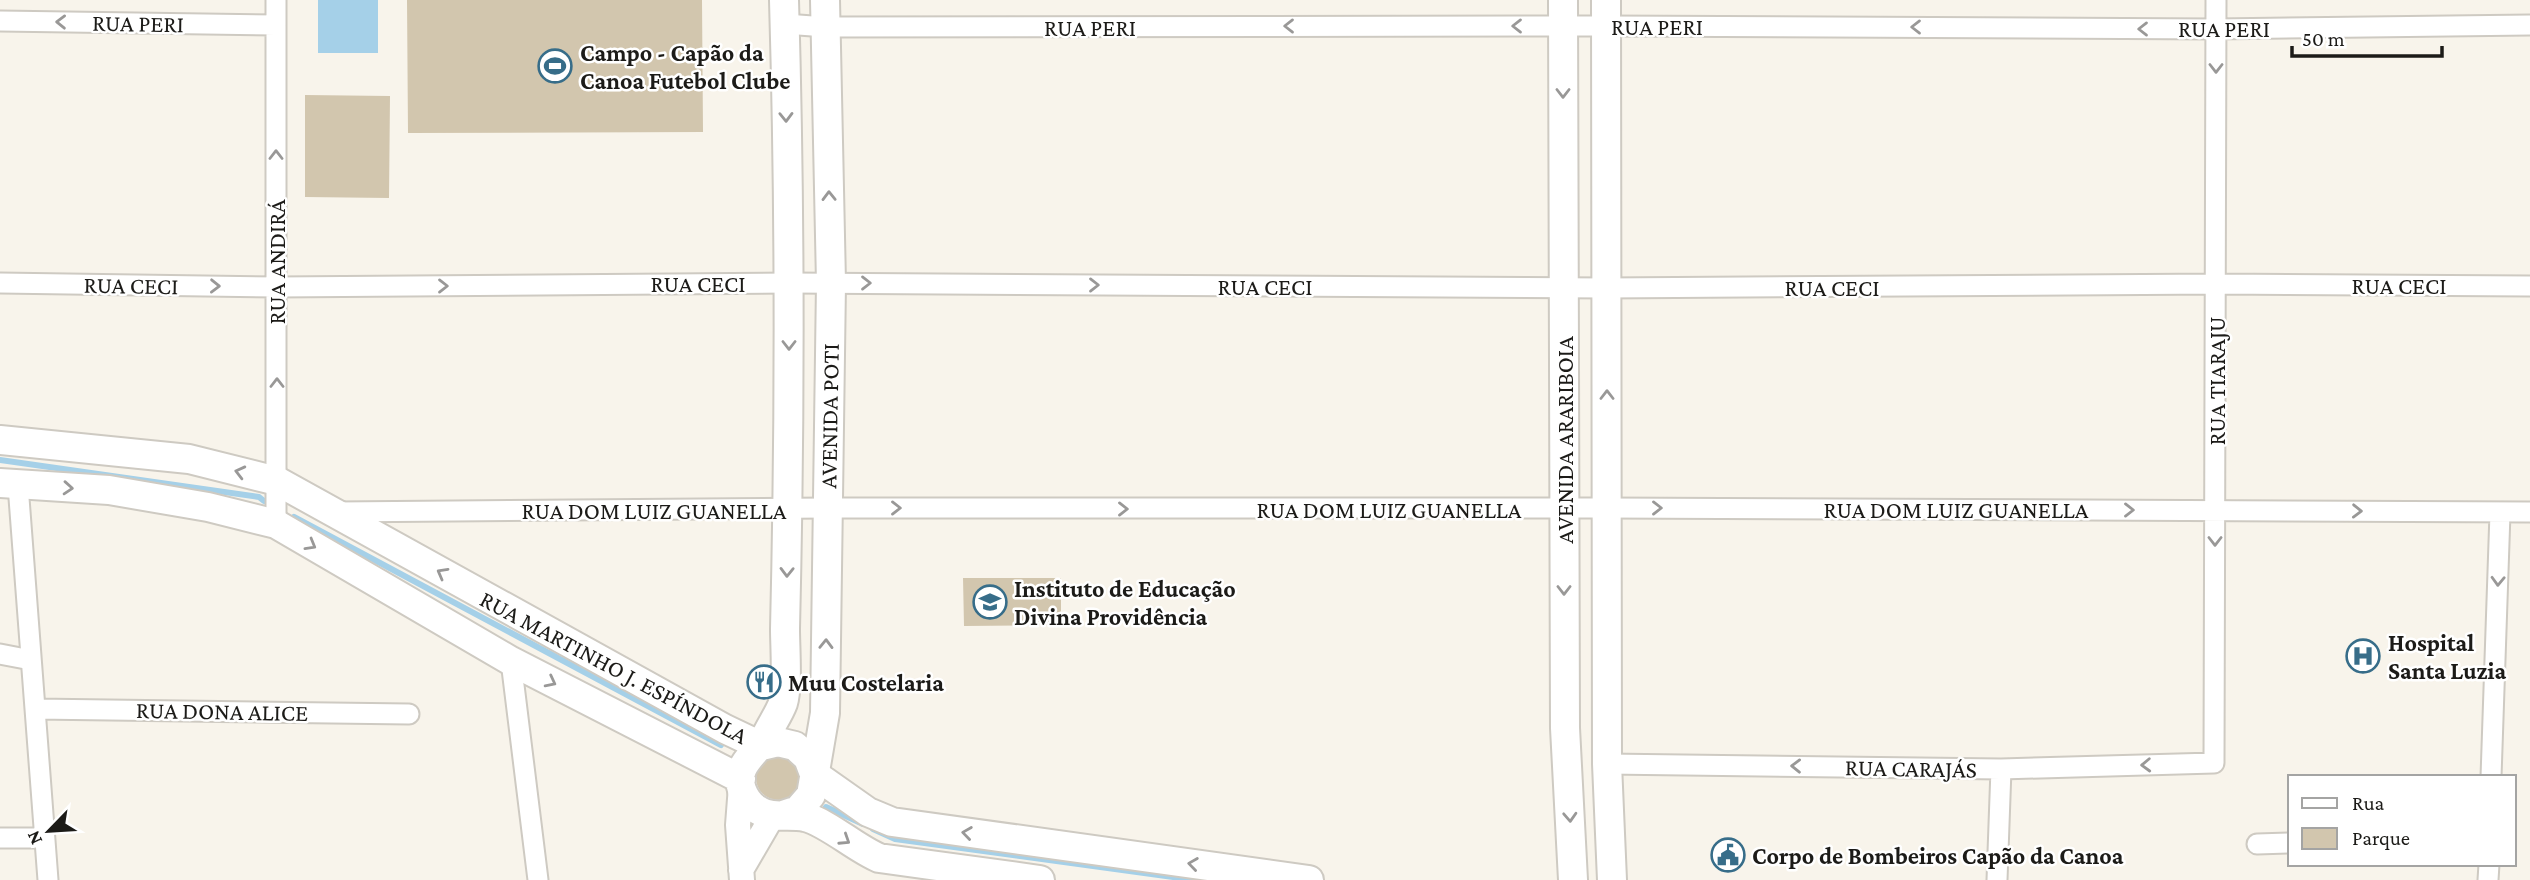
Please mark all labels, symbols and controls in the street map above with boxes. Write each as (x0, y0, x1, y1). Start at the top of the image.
street label: RUA PERI (92, 9, 184, 37)
street label: RUA PERI (1611, 13, 1703, 40)
one-way arrow (55, 14, 65, 30)
street label: RUA PERI (1044, 14, 1136, 41)
scale bar (2292, 14, 2442, 58)
street label: RUA PERI (2178, 15, 2270, 42)
one-way arrow (1284, 18, 1294, 34)
one-way arrow (1511, 18, 1522, 34)
one-way arrow (1910, 19, 1921, 35)
one-way arrow (2138, 21, 2148, 37)
text: 50 m (2302, 27, 2345, 51)
place label: Campo - Capão da Canoa Futebol Clube (580, 39, 790, 94)
sports icon: Campo - Capão da Canoa Futebol Clube (536, 47, 574, 85)
one-way arrow (2208, 63, 2224, 74)
one-way arrow (1555, 88, 1571, 98)
one-way arrow (779, 112, 794, 123)
one-way arrow (268, 149, 284, 160)
one-way arrow (821, 191, 837, 201)
street label: RUA ANDIRÁ (263, 199, 290, 325)
street label: RUA CECI (651, 270, 745, 297)
street label: RUA CECI (83, 271, 179, 299)
street label: RUA CECI (2352, 272, 2446, 299)
street label: RUA CECI (1218, 273, 1312, 300)
street label: RUA CECI (1785, 274, 1879, 301)
one-way arrow (861, 275, 872, 291)
one-way arrow (1089, 277, 1099, 293)
one-way arrow (210, 278, 221, 294)
one-way arrow (438, 278, 448, 294)
street label: RUA TIARAJU (2203, 316, 2230, 446)
street label: AVENIDA ARARIBOIA (1551, 336, 1578, 544)
one-way arrow (781, 340, 797, 350)
street label: AVENIDA POTI (814, 343, 844, 489)
one-way arrow (269, 377, 285, 387)
one-way arrow (1599, 390, 1615, 400)
one-way arrow (234, 466, 246, 480)
one-way arrow (63, 480, 74, 495)
street label: RUA DOM LUIZ GUANELLA (1257, 496, 1522, 523)
street label: RUA DOM LUIZ GUANELLA (1824, 496, 2089, 523)
street label: RUA DOM LUIZ GUANELLA (522, 497, 787, 524)
one-way arrow (891, 500, 901, 516)
one-way arrow (1652, 500, 1663, 516)
one-way arrow (1118, 501, 1129, 517)
one-way arrow (2125, 502, 2135, 518)
one-way arrow (2352, 503, 2363, 519)
one-way arrow (2207, 536, 2223, 546)
one-way arrow (303, 537, 316, 550)
one-way arrow (779, 567, 794, 578)
one-way arrow (437, 568, 450, 581)
place label: Instituto de Educação Divina Providência (1014, 575, 1236, 630)
one-way arrow (2490, 576, 2505, 587)
school or university icon: Instituto de Educação Divina Providência (971, 583, 1009, 621)
one-way arrow (1557, 584, 1572, 595)
street label: RUA MARTINHO J. ESPÍNDOLA (476, 585, 753, 749)
place label: Hospital Santa Luzia (2388, 629, 2507, 684)
hospital icon: Hospital Santa Luzia (2344, 637, 2382, 675)
one-way arrow (818, 639, 834, 649)
restaurant icon: Muu Costelaria (745, 663, 783, 701)
place label: Muu Costelaria (788, 669, 944, 696)
one-way arrow (544, 673, 556, 687)
street label: RUA DONA ALICE (136, 696, 308, 726)
street label: RUA CARAJÁS (1845, 753, 1977, 783)
one-way arrow (2140, 757, 2151, 772)
one-way arrow (1791, 758, 1801, 774)
legend (2288, 775, 2516, 866)
text: Rua (2352, 791, 2385, 815)
north arrow (14, 796, 84, 866)
one-way arrow (1562, 812, 1577, 823)
one-way arrow (961, 826, 973, 841)
text: Parque (2352, 826, 2410, 850)
text: N (22, 828, 46, 848)
one-way arrow (837, 831, 850, 844)
public building icon: Corpo de Bombeiros Capão da Canoa (1709, 836, 1747, 874)
place label: Corpo de Bombeiros Capão da Canoa (1752, 842, 2124, 869)
one-way arrow (1187, 857, 1199, 872)

